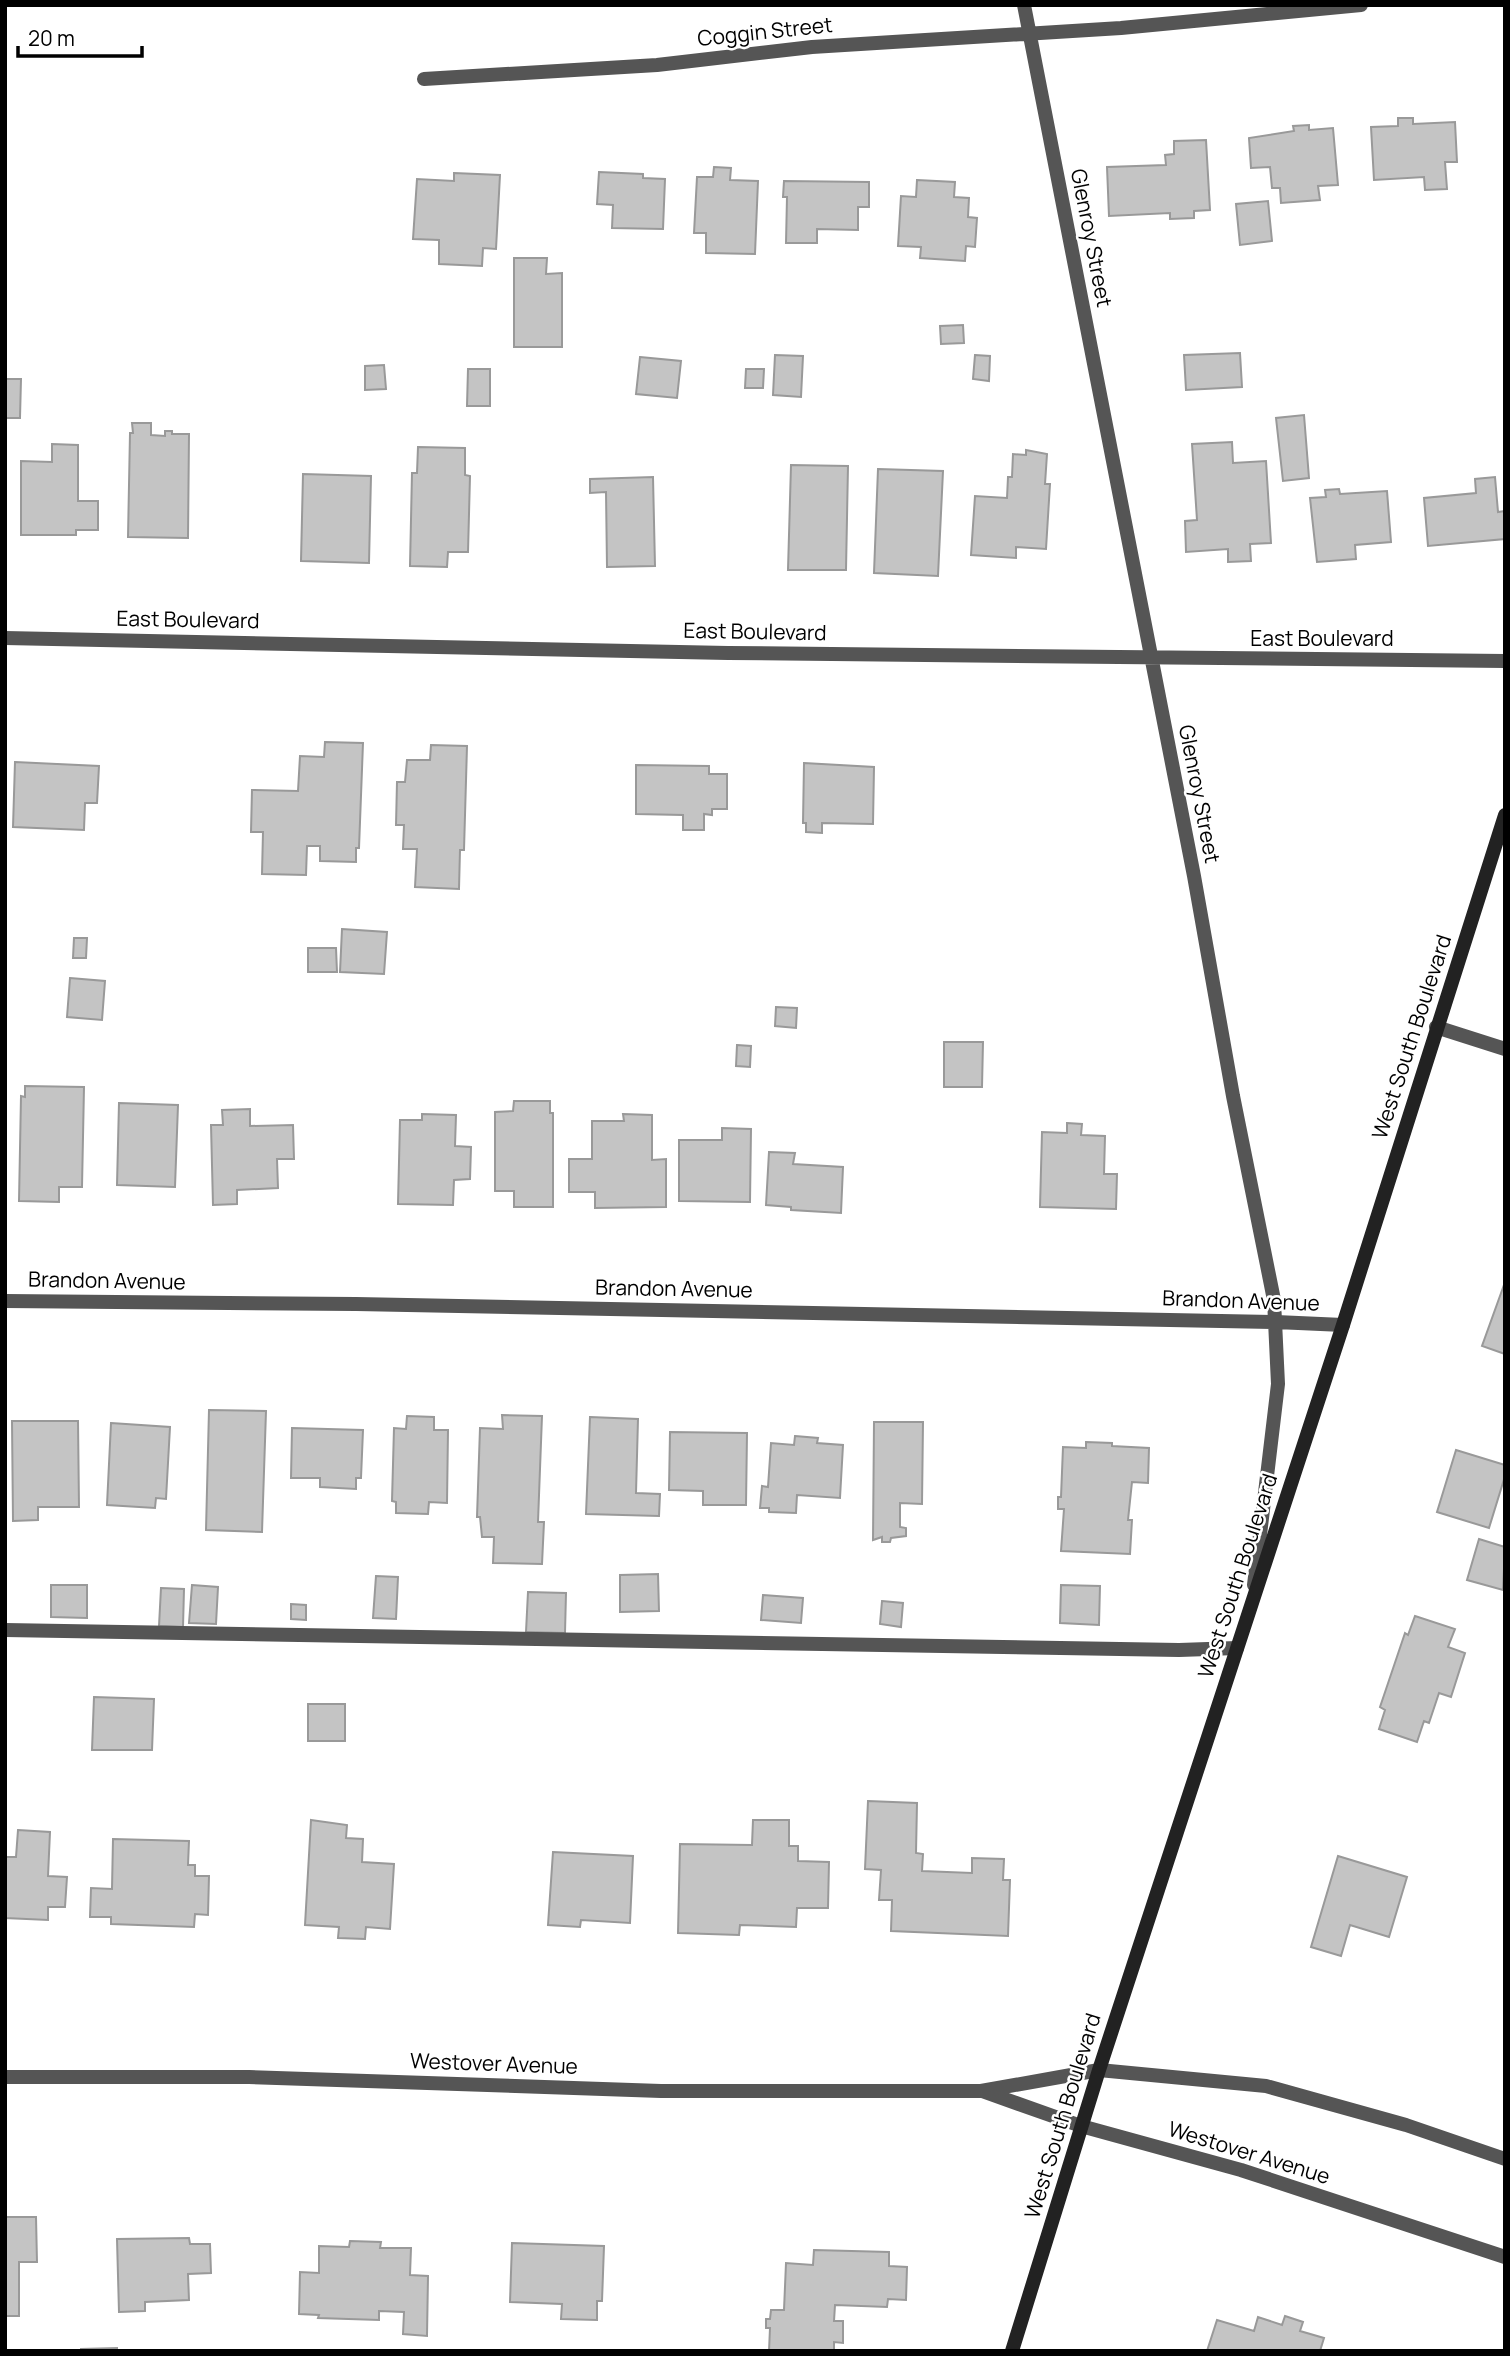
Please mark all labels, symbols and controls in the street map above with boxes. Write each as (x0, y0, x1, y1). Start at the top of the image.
street label: Coggin Street (696, 10, 834, 52)
scale bar (18, 14, 142, 58)
text: 20 m (28, 24, 75, 52)
street label: Glenroy Street (1065, 166, 1119, 309)
street label: East Boulevard (116, 604, 260, 634)
street label: East Boulevard (683, 616, 827, 646)
street label: East Boulevard (1250, 624, 1394, 652)
street label: Glenroy Street (1173, 722, 1227, 865)
street label: West South Boulevard (1365, 931, 1457, 1142)
street label: Brandon Avenue (28, 1265, 186, 1295)
street label: Brandon Avenue (595, 1273, 753, 1303)
street label: Brandon Avenue (1162, 1283, 1320, 1317)
street label: West South Boulevard (1191, 1470, 1283, 1681)
street label: West South Boulevard (1017, 2010, 1107, 2222)
street label: Westover Avenue (410, 2046, 578, 2080)
street label: Westover Avenue (1165, 2114, 1334, 2190)

